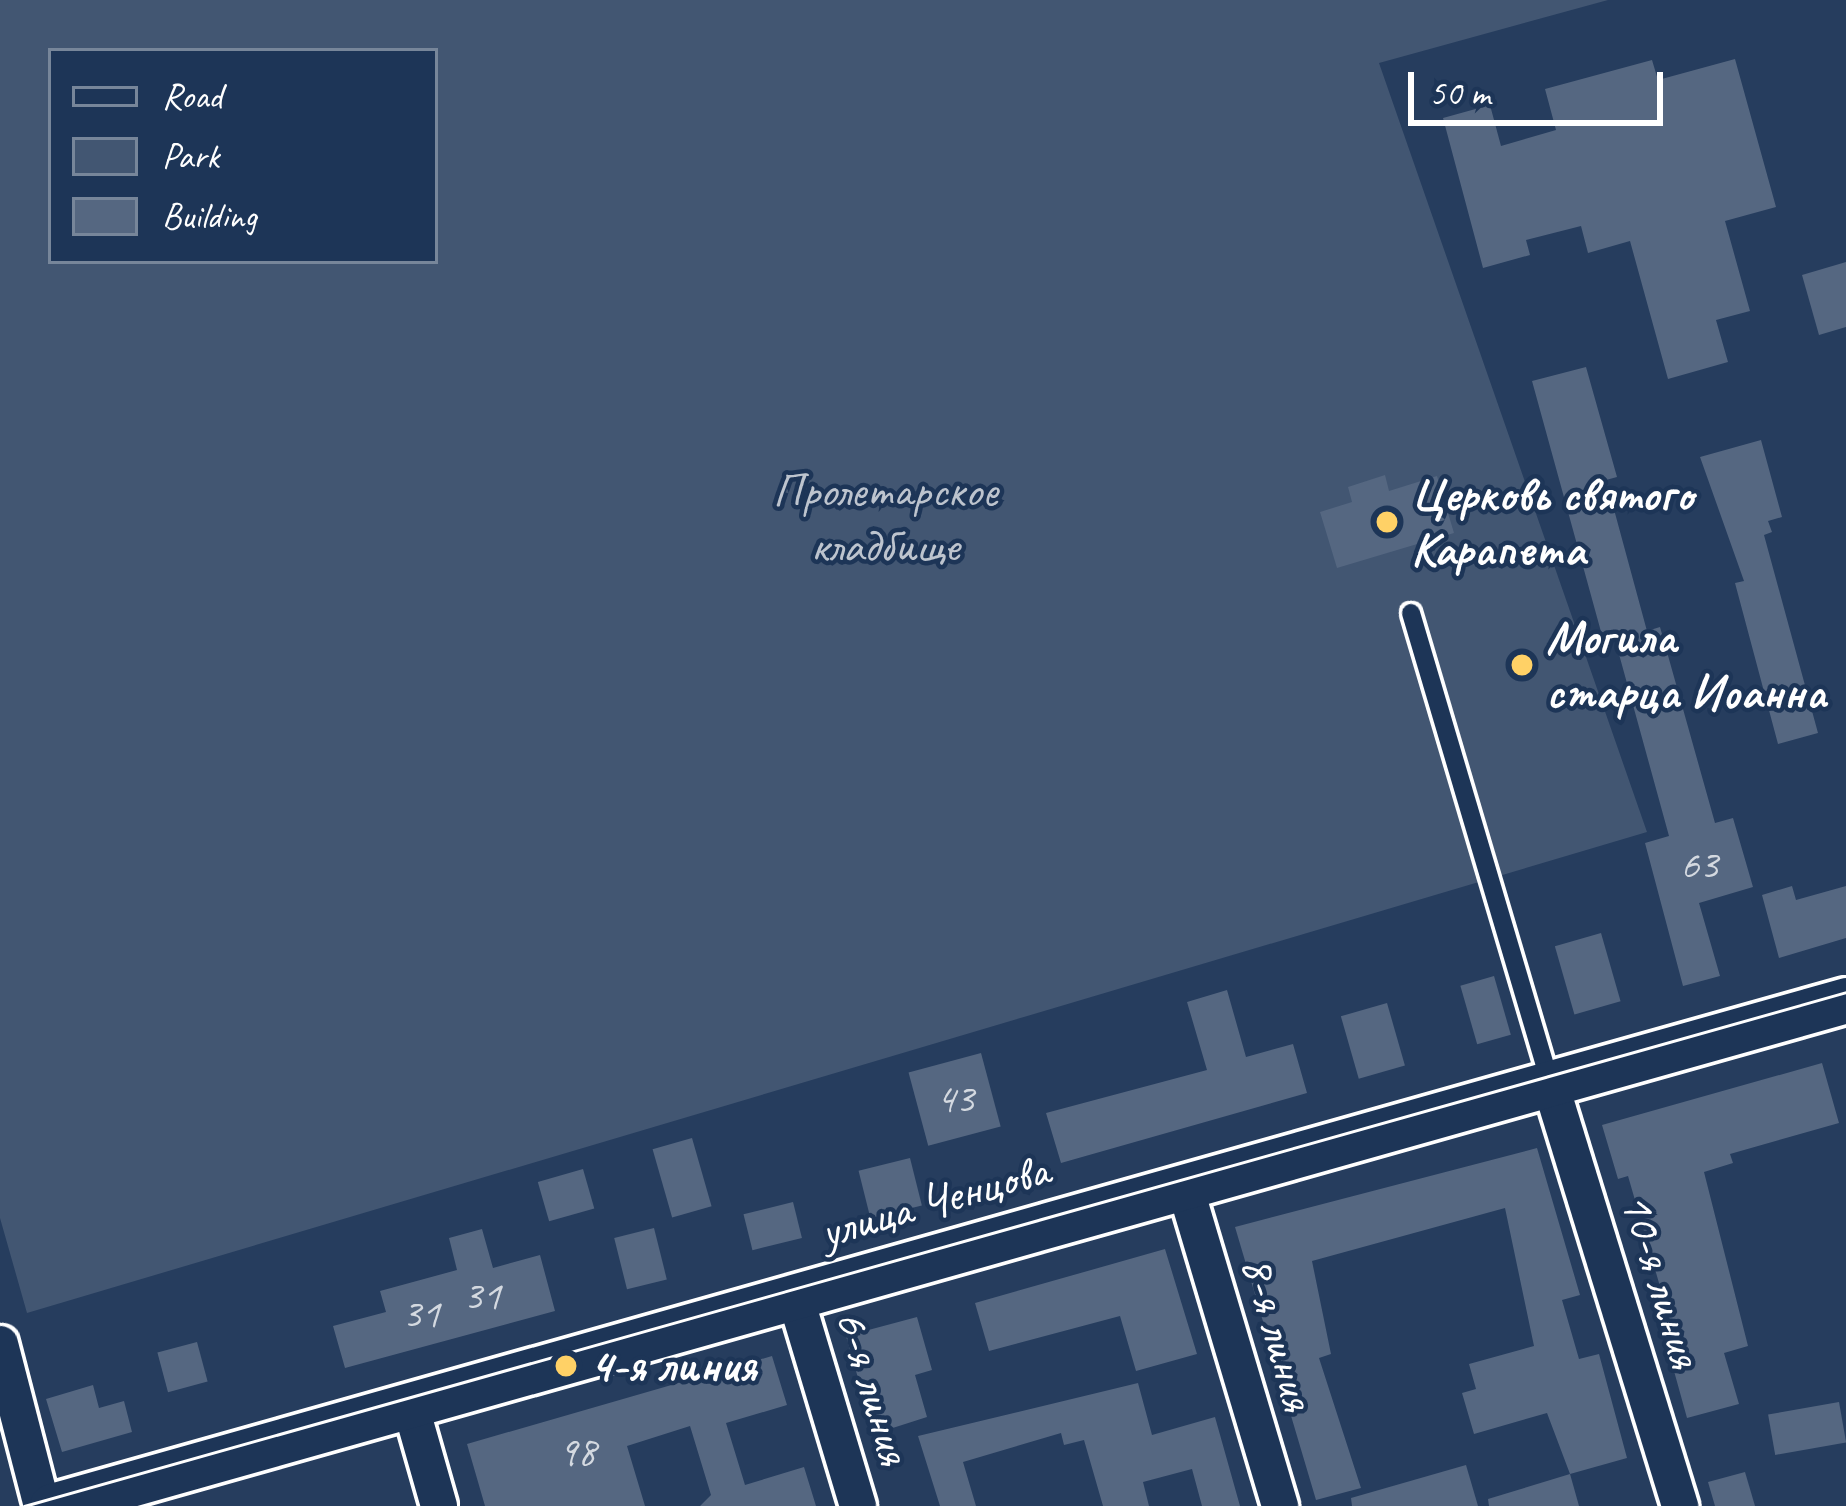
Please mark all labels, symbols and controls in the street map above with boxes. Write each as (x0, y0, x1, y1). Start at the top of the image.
legend (48, 48, 438, 264)
scale bar (1414, 48, 1669, 122)
text: 50 m (1429, 70, 1490, 116)
text: Road (162, 73, 222, 119)
text: Park (162, 133, 219, 179)
text: Building (162, 193, 257, 239)
park label: Пролетарское кладбище (773, 461, 997, 574)
place label: Церковь святого Карапета (1411, 465, 1693, 578)
marker: Церковь святого Карапета (1374, 509, 1400, 535)
place label: Могила старца Иоанна (1546, 608, 1823, 721)
marker: Могила старца Иоанна (1509, 652, 1535, 678)
house number: 63 (1680, 840, 1718, 890)
house number: 43 (936, 1074, 974, 1124)
street label: улица Ченцова (814, 1141, 1054, 1261)
street label: 10-я линия (1607, 1186, 1715, 1374)
street label: 8-я линия (1229, 1249, 1327, 1417)
house number: 31 (463, 1271, 501, 1321)
house number: 31 (402, 1289, 440, 1339)
street label: 6-я линия (822, 1303, 924, 1471)
place label: 4-я линия (590, 1337, 756, 1395)
marker: 4-я линия (553, 1353, 579, 1379)
house number: 98 (558, 1427, 596, 1477)

